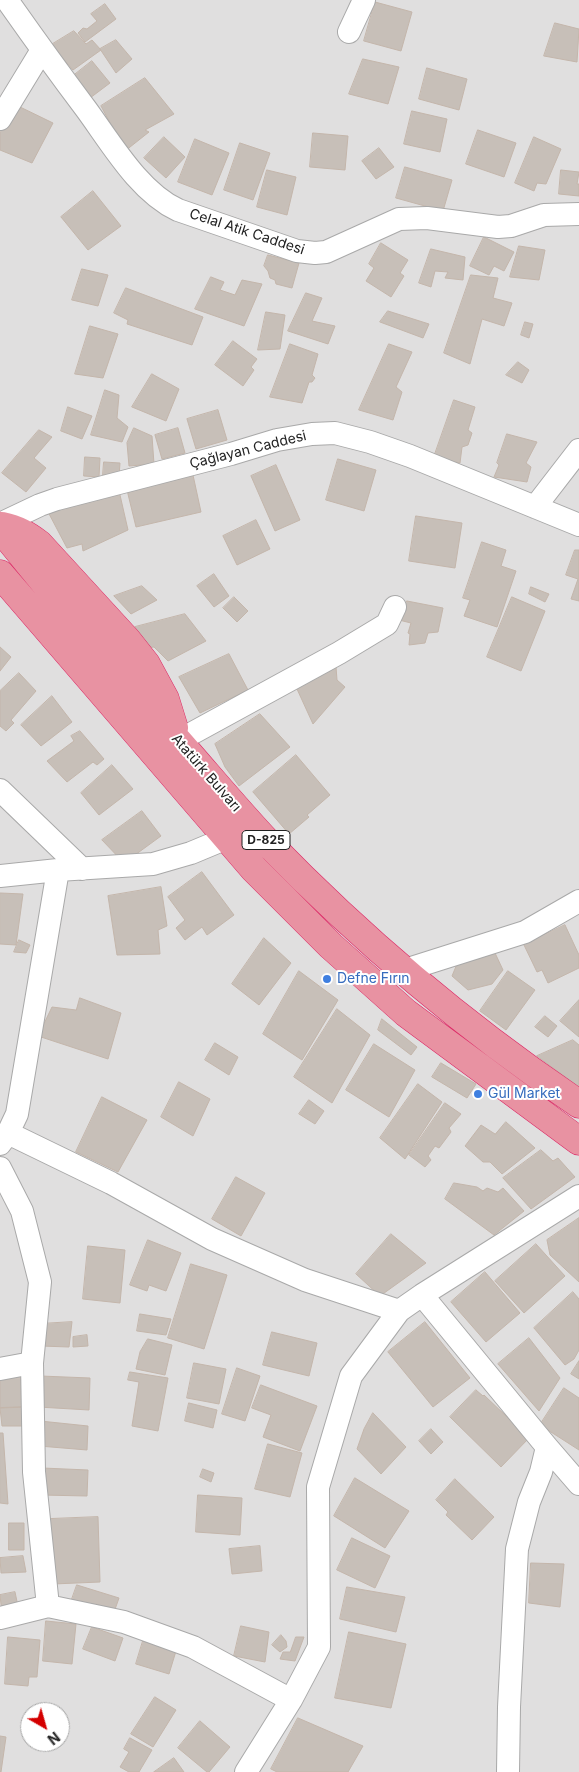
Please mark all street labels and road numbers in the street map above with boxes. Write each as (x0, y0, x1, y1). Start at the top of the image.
street label: Celal Atik Caddesi (187, 205, 307, 259)
street label: Çağlayan Caddesi (188, 427, 308, 473)
street label: Atatürk Bulvarı (168, 731, 244, 815)
road number: D-825 (242, 830, 290, 850)

